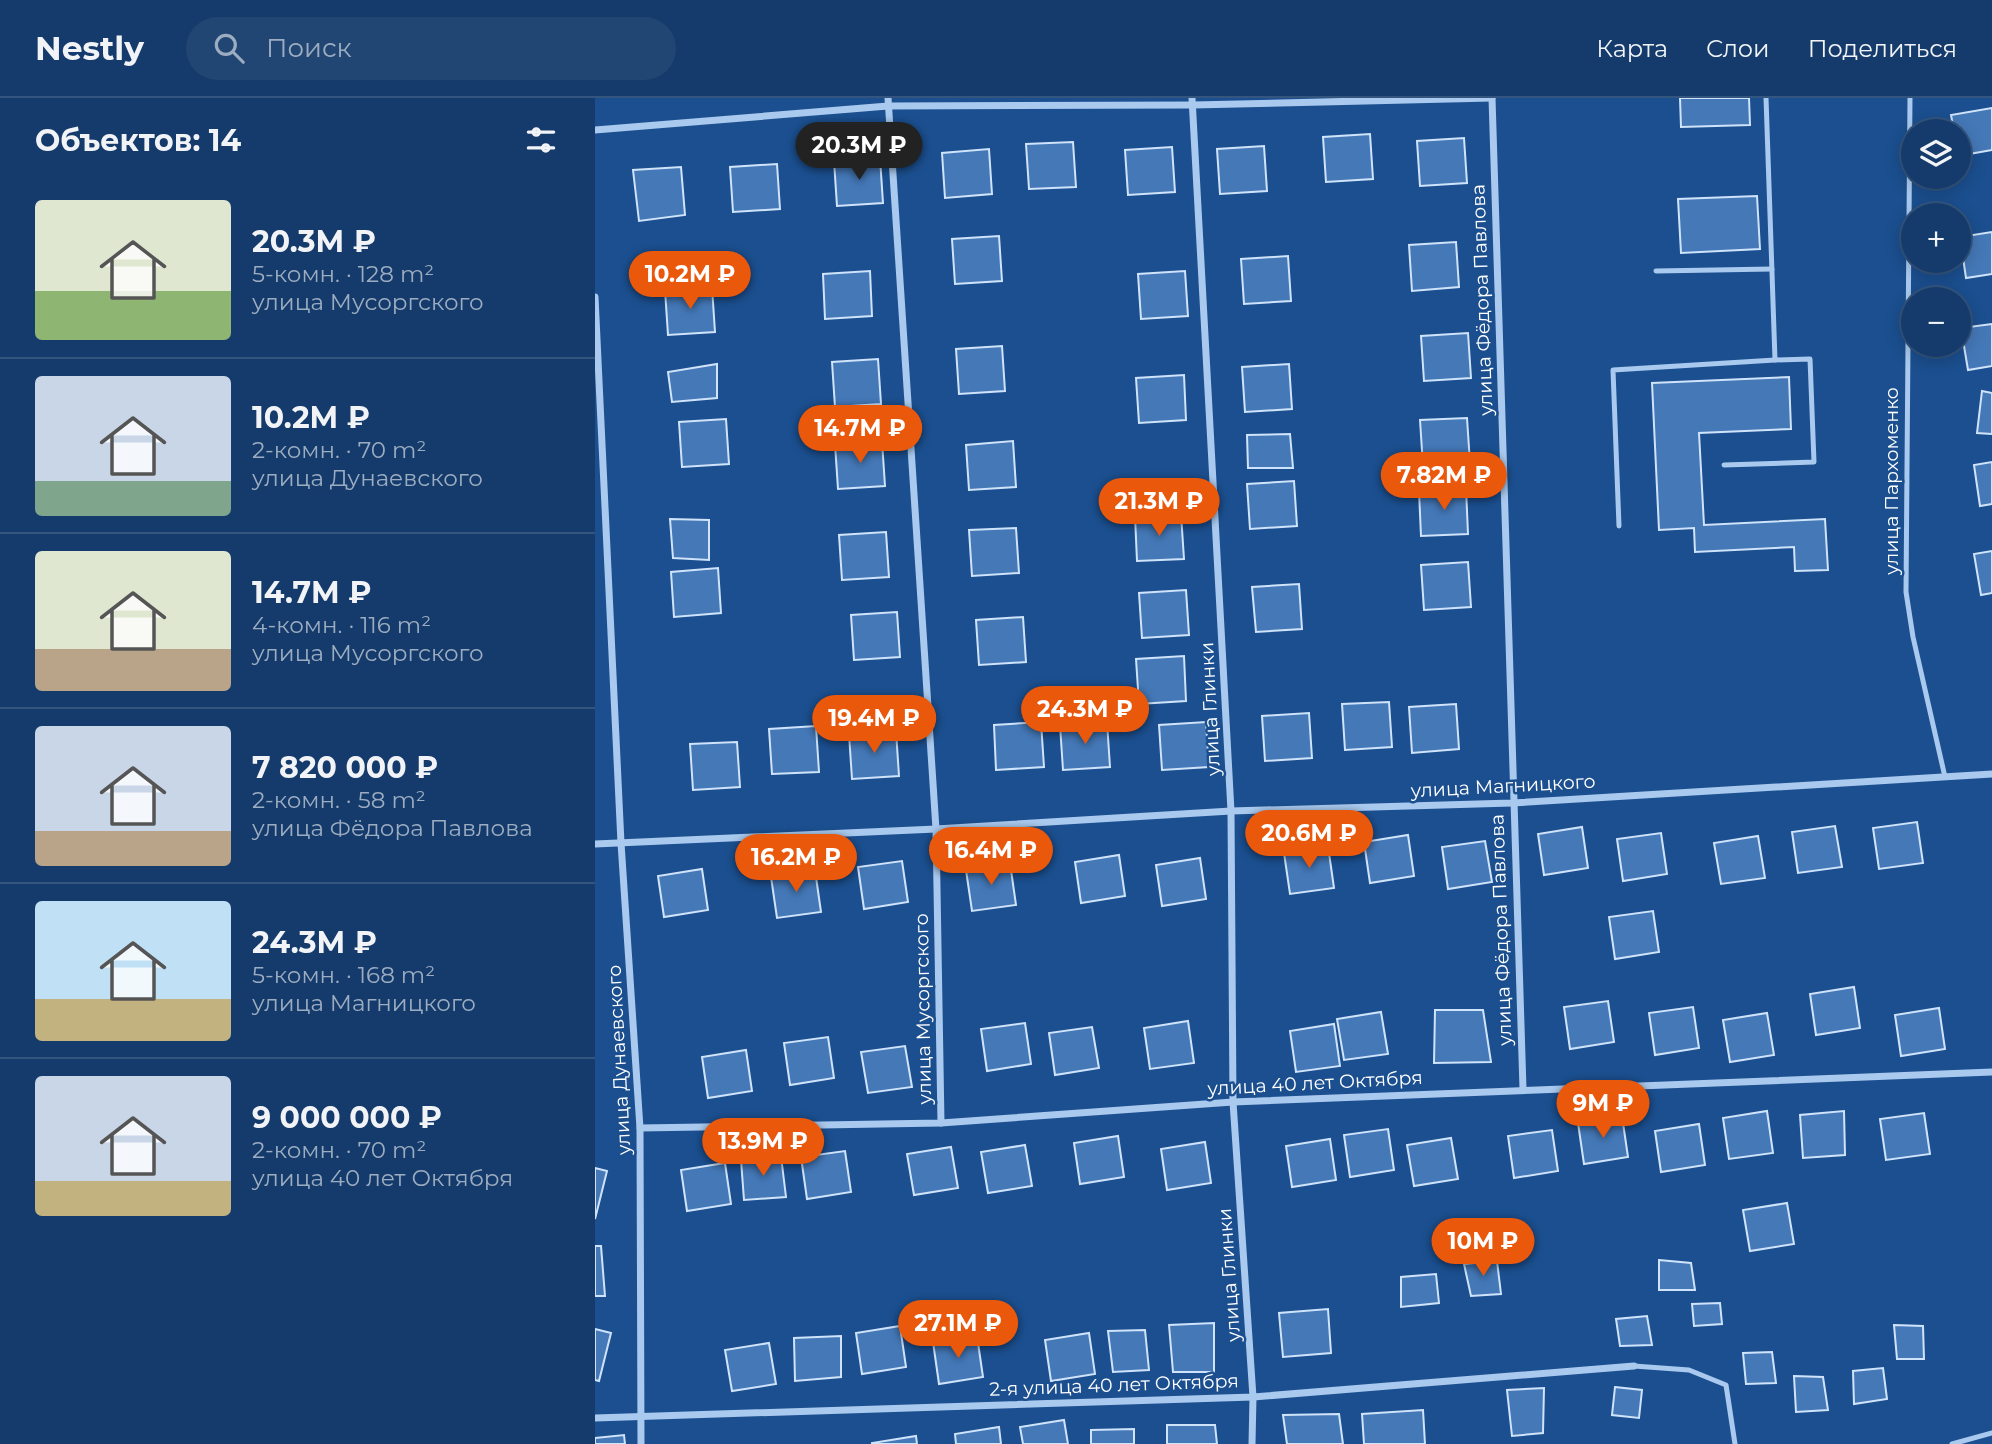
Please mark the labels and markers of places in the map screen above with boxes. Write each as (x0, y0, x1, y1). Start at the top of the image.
pin: 20.3M ₽ (794, 122, 924, 182)
pin: 10.2M ₽ (625, 252, 755, 311)
pin: 14.7M ₽ (795, 406, 925, 465)
pin: 7.82M ₽ (1379, 452, 1509, 512)
pin: 21.3M ₽ (1094, 478, 1224, 538)
pin: 24.3M ₽ (1020, 686, 1150, 746)
pin: 19.4M ₽ (809, 696, 939, 755)
pin: 20.6M ₽ (1244, 810, 1374, 870)
pin: 16.4M ₽ (926, 828, 1056, 887)
pin: 16.2M ₽ (731, 834, 861, 894)
pin: 9M ₽ (1562, 1080, 1644, 1140)
pin: 13.9M ₽ (698, 1118, 828, 1178)
pin: 10M ₽ (1434, 1218, 1532, 1278)
pin: 27.1M ₽ (893, 1300, 1023, 1360)

